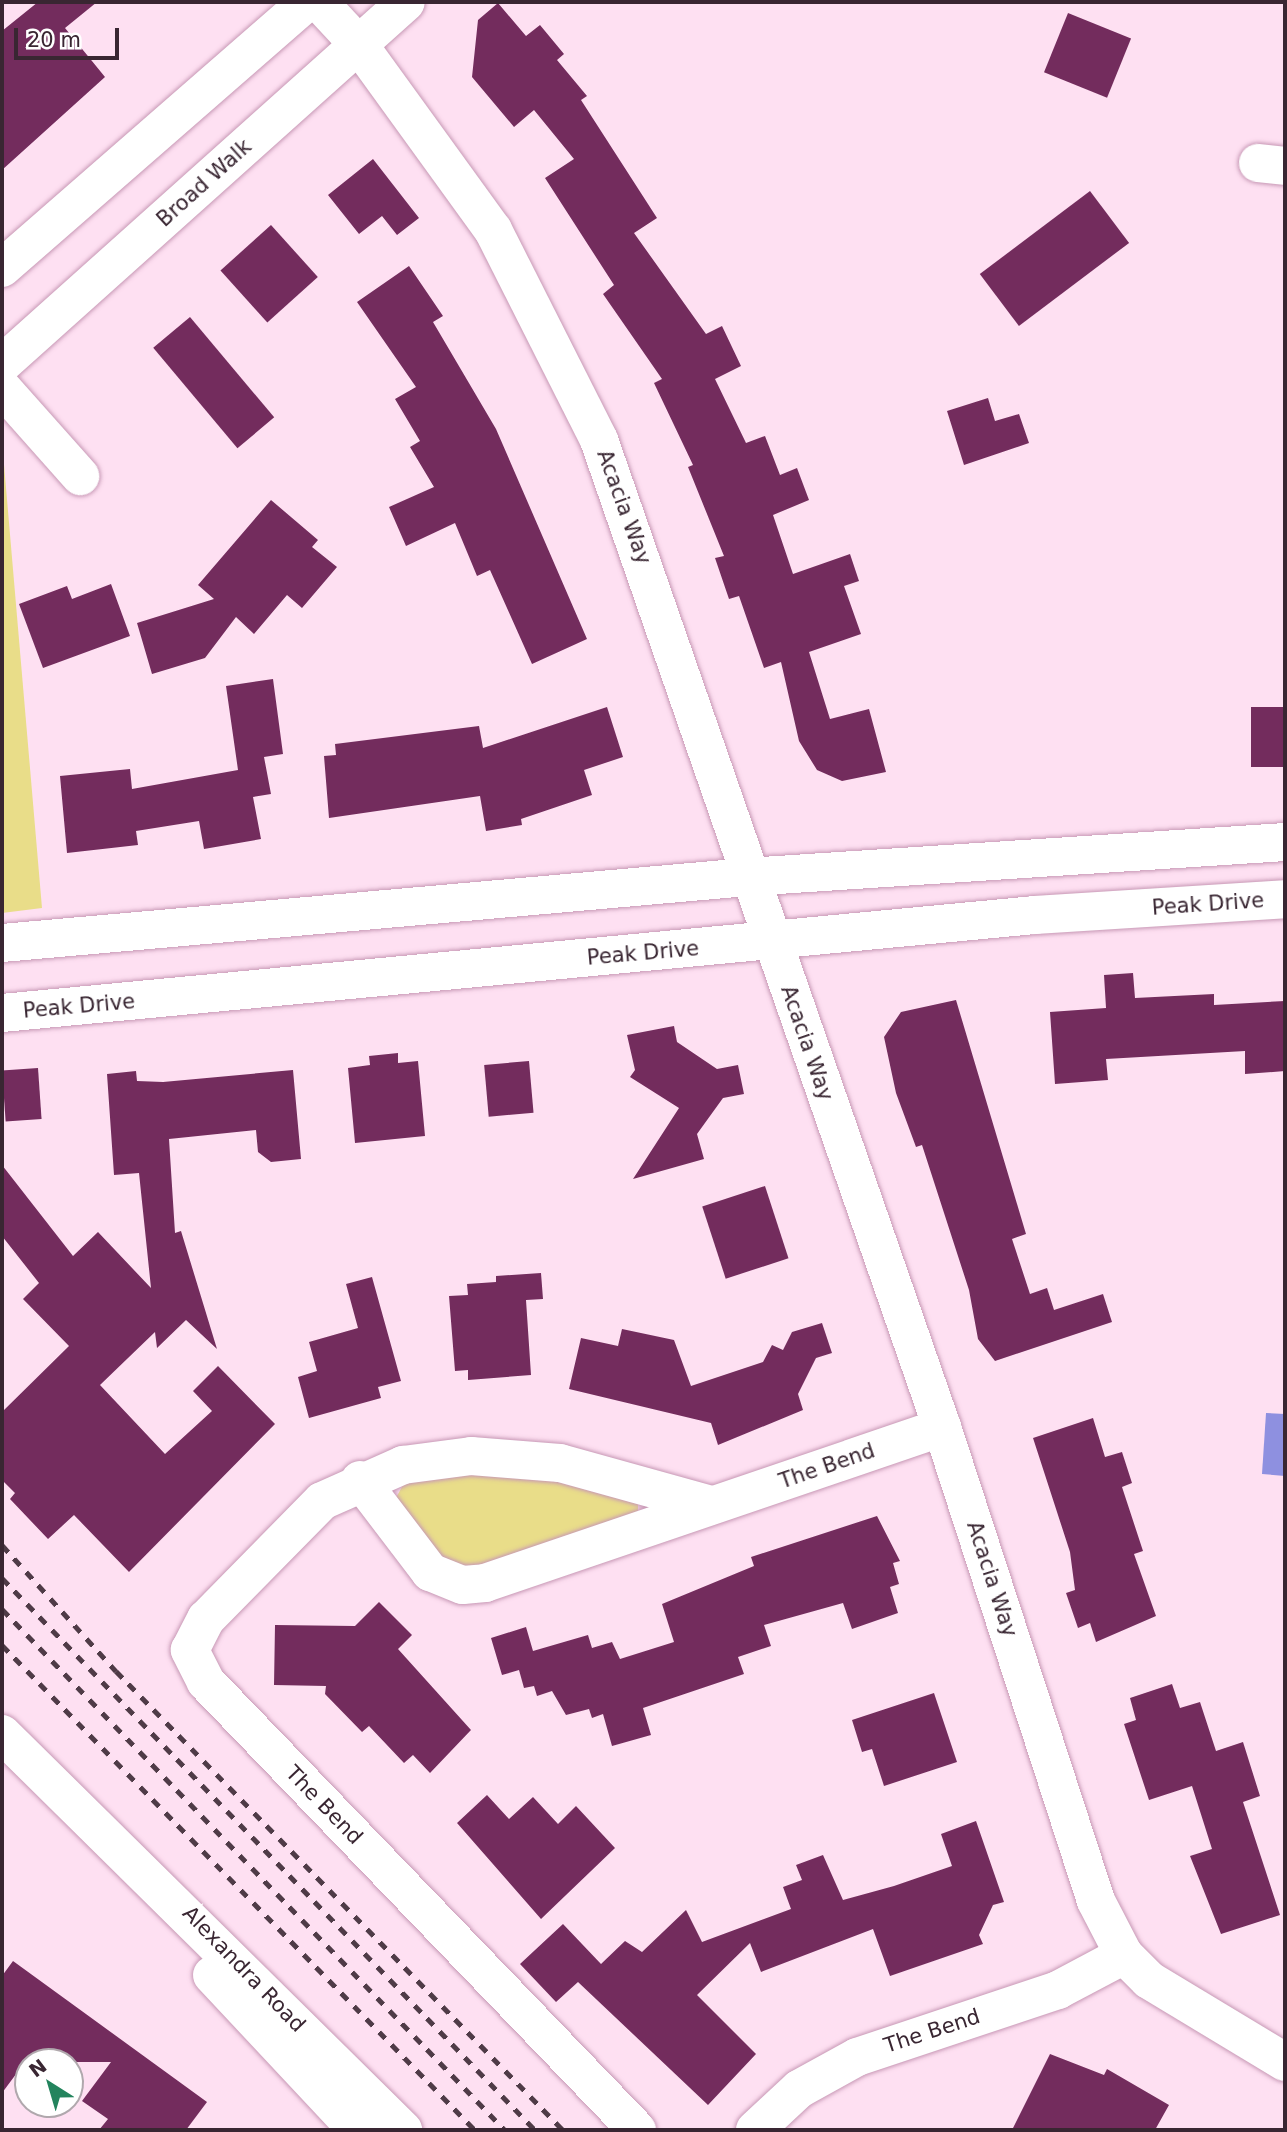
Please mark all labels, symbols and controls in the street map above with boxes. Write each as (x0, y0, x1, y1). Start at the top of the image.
scale bar (18, 14, 122, 58)
text: 20 m (27, 28, 81, 52)
street label: Broad Walk (152, 134, 256, 232)
street label: Acacia Way (592, 446, 656, 568)
street label: Peak Drive (1151, 888, 1265, 920)
street label: Peak Drive (586, 936, 700, 970)
street label: Acacia Way (776, 982, 838, 1104)
street label: Peak Drive (22, 989, 136, 1023)
street label: The Bend (776, 1438, 878, 1494)
street label: Acacia Way (961, 1518, 1023, 1640)
street label: The Bend (280, 1760, 368, 1850)
street label: Alexandra Road (177, 1901, 311, 2037)
street label: The Bend (881, 2004, 983, 2058)
north arrow (14, 2048, 84, 2118)
text: N (25, 2054, 51, 2081)

